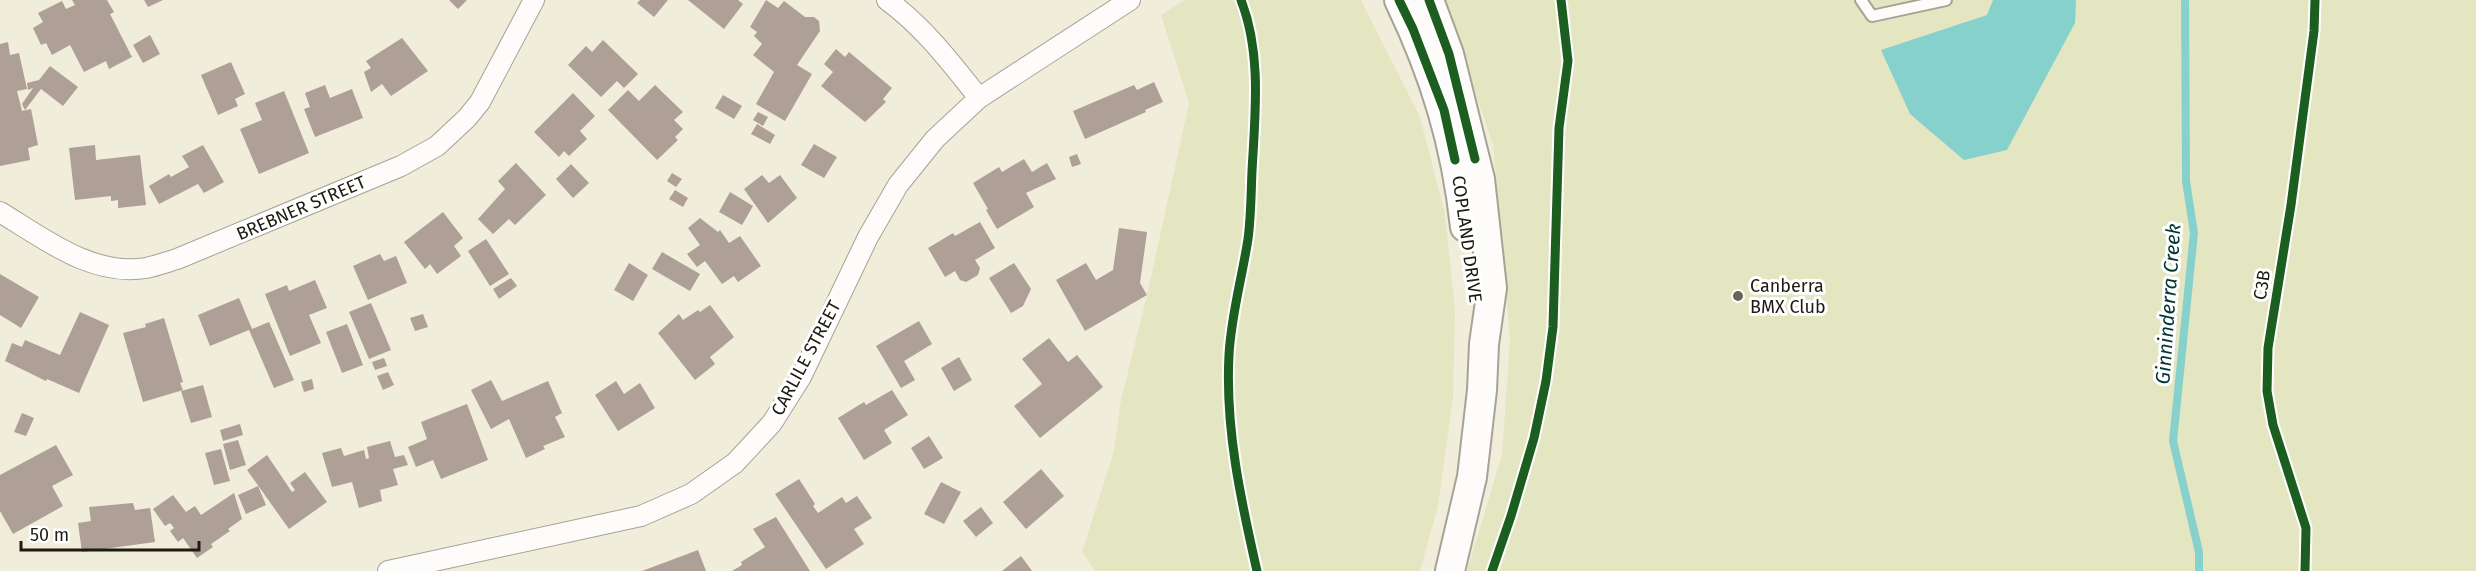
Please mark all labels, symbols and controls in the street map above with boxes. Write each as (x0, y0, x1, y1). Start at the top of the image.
street label: BREBNER STREET (233, 171, 370, 245)
street label: COPLAND DRIVE (1447, 174, 1487, 304)
water label: Ginninderra Creek (2150, 223, 2186, 385)
street label: C3B (2249, 268, 2275, 302)
place label: Canberra BMX Club (1750, 275, 1826, 318)
marker: Canberra BMX Club (1731, 289, 1745, 303)
street label: CARLILE STREET (766, 296, 846, 419)
scale bar (21, 514, 200, 552)
text: 50 m (30, 524, 69, 546)

